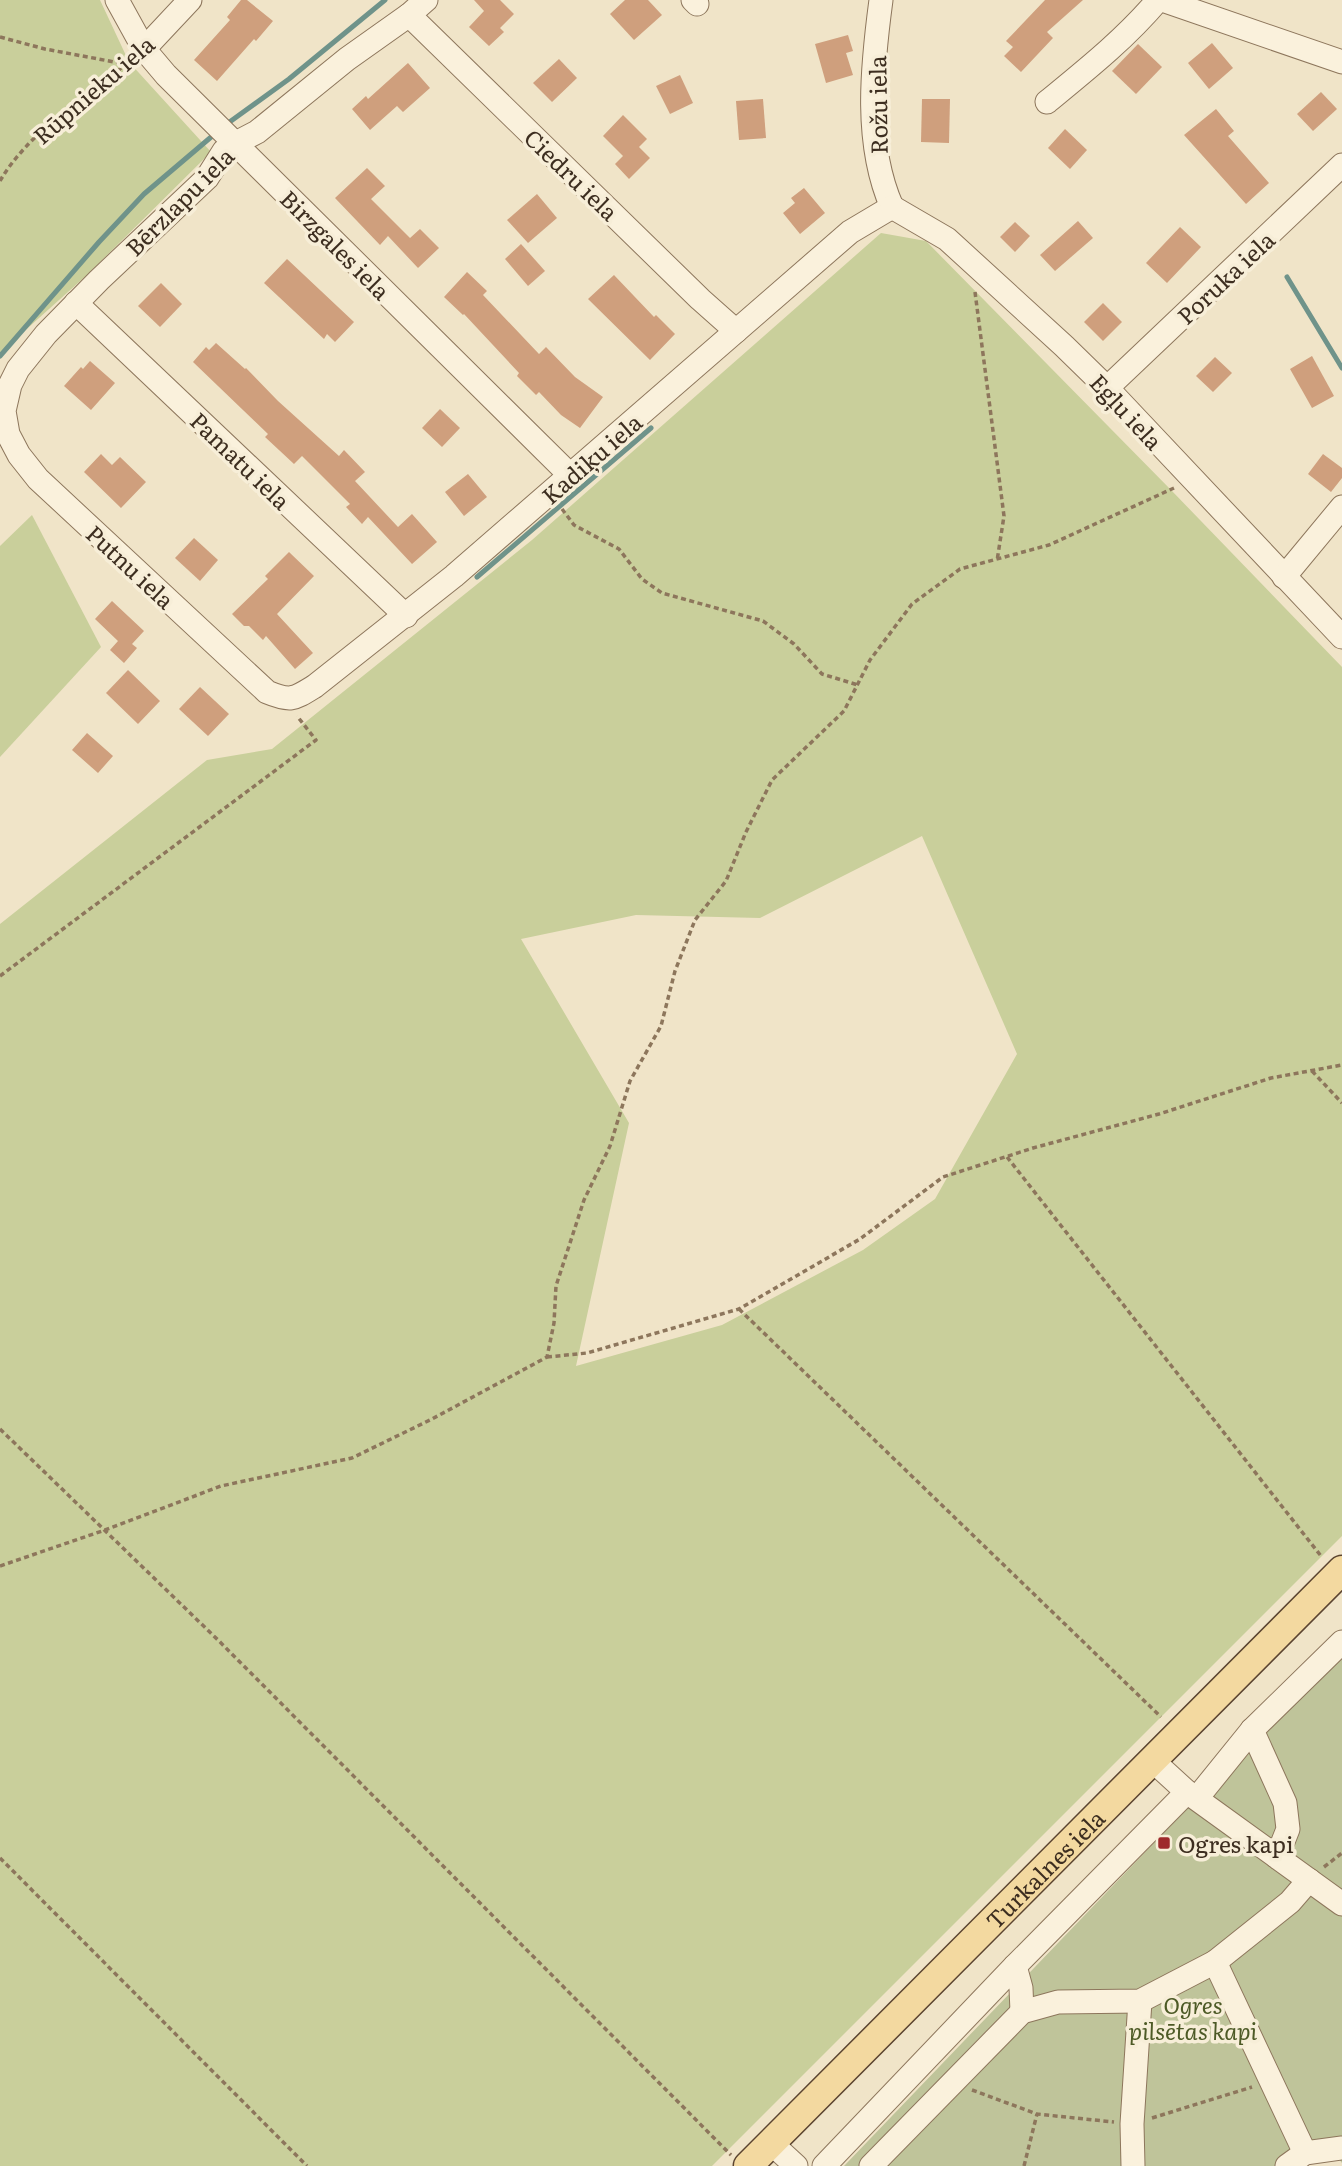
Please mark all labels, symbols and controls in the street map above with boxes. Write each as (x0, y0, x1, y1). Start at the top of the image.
street label: Rūpnieku iela (25, 26, 162, 151)
street label: Rožu iela (859, 55, 895, 155)
street label: Ciedru iela (517, 120, 627, 228)
street label: Bērzlapu iela (117, 139, 241, 263)
street label: Birzgales iela (273, 181, 399, 307)
street label: Poruka iela (1168, 222, 1282, 331)
street label: Egļu iela (1083, 365, 1172, 457)
street label: Pamatu iela (183, 403, 299, 517)
street label: Kadiķu iela (533, 404, 649, 511)
street label: Putnu iela (79, 516, 183, 616)
street label: Turkalnes iela (977, 1801, 1112, 1936)
place label: Ogres kapi (1178, 1826, 1294, 1860)
marker: Ogres kapi (1156, 1835, 1172, 1851)
park label: Ogres pilsētas kapi (1129, 1987, 1257, 2047)

